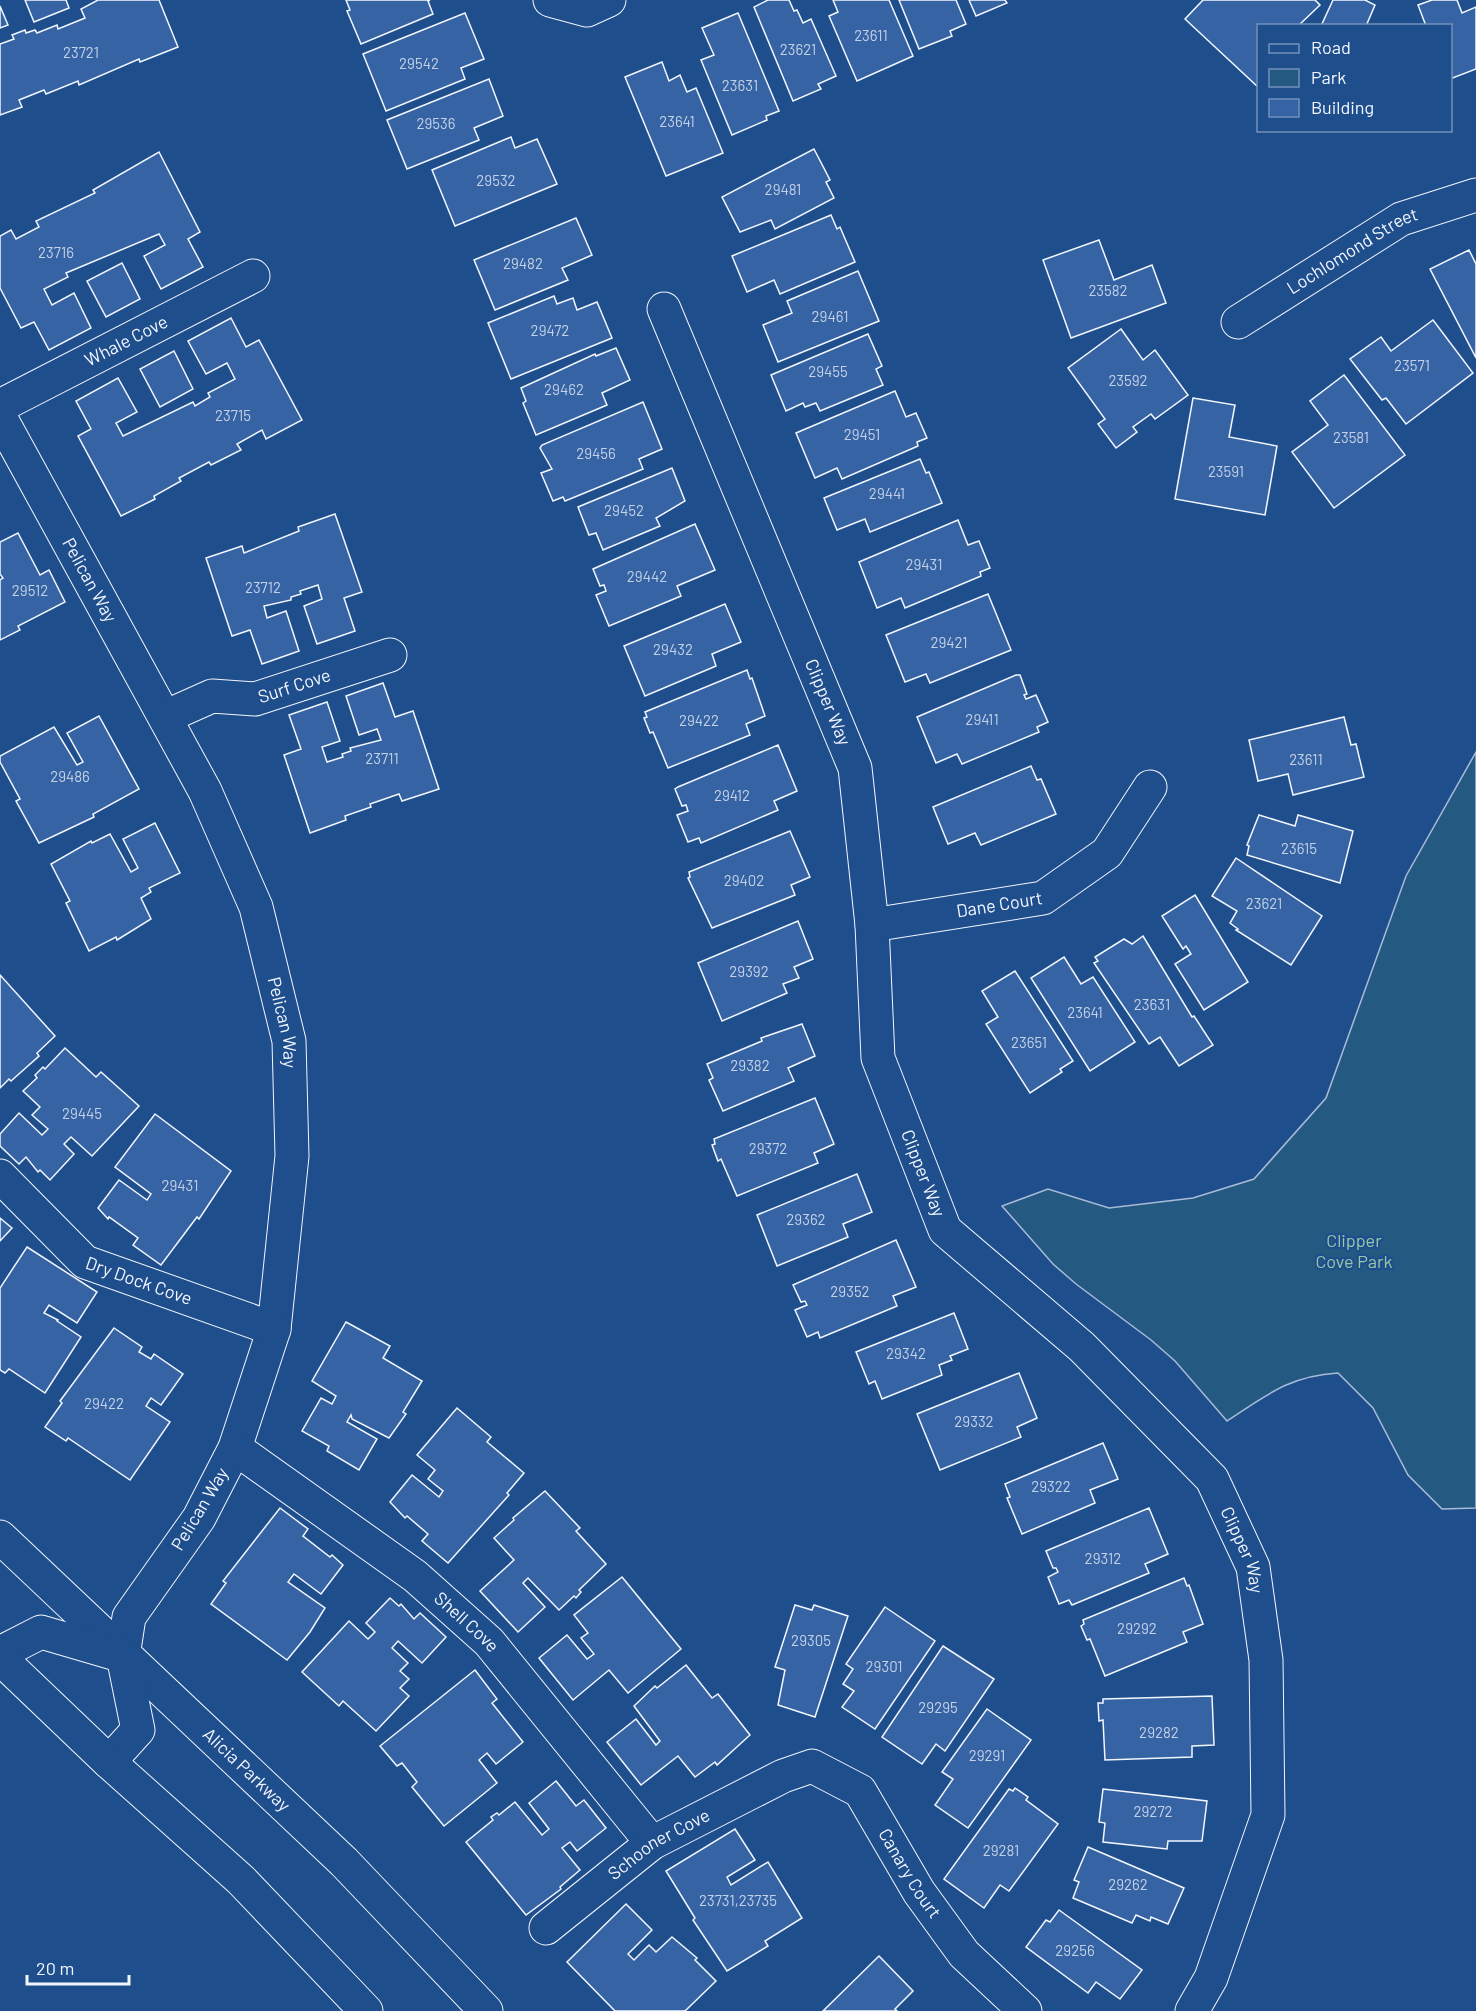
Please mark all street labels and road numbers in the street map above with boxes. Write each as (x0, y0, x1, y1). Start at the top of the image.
street label: Lochlomond Street (1282, 202, 1420, 298)
street label: Whale Cove (81, 310, 171, 371)
street label: Pelican Way (58, 534, 122, 626)
street label: Clipper Way (801, 655, 856, 748)
street label: Surf Cove (255, 663, 333, 707)
street label: Dane Court (955, 886, 1044, 922)
street label: Pelican Way (264, 974, 302, 1069)
street label: Clipper Way (897, 1126, 951, 1220)
street label: Dry Dock Cove (83, 1251, 195, 1309)
street label: Pelican Way (166, 1463, 232, 1554)
street label: Clipper Way (1216, 1503, 1269, 1595)
street label: Shell Cove (430, 1586, 505, 1656)
street label: Alicia Parkway (199, 1723, 295, 1816)
street label: Schooner Cove (603, 1803, 713, 1884)
street label: Canary Court (874, 1824, 946, 1922)

